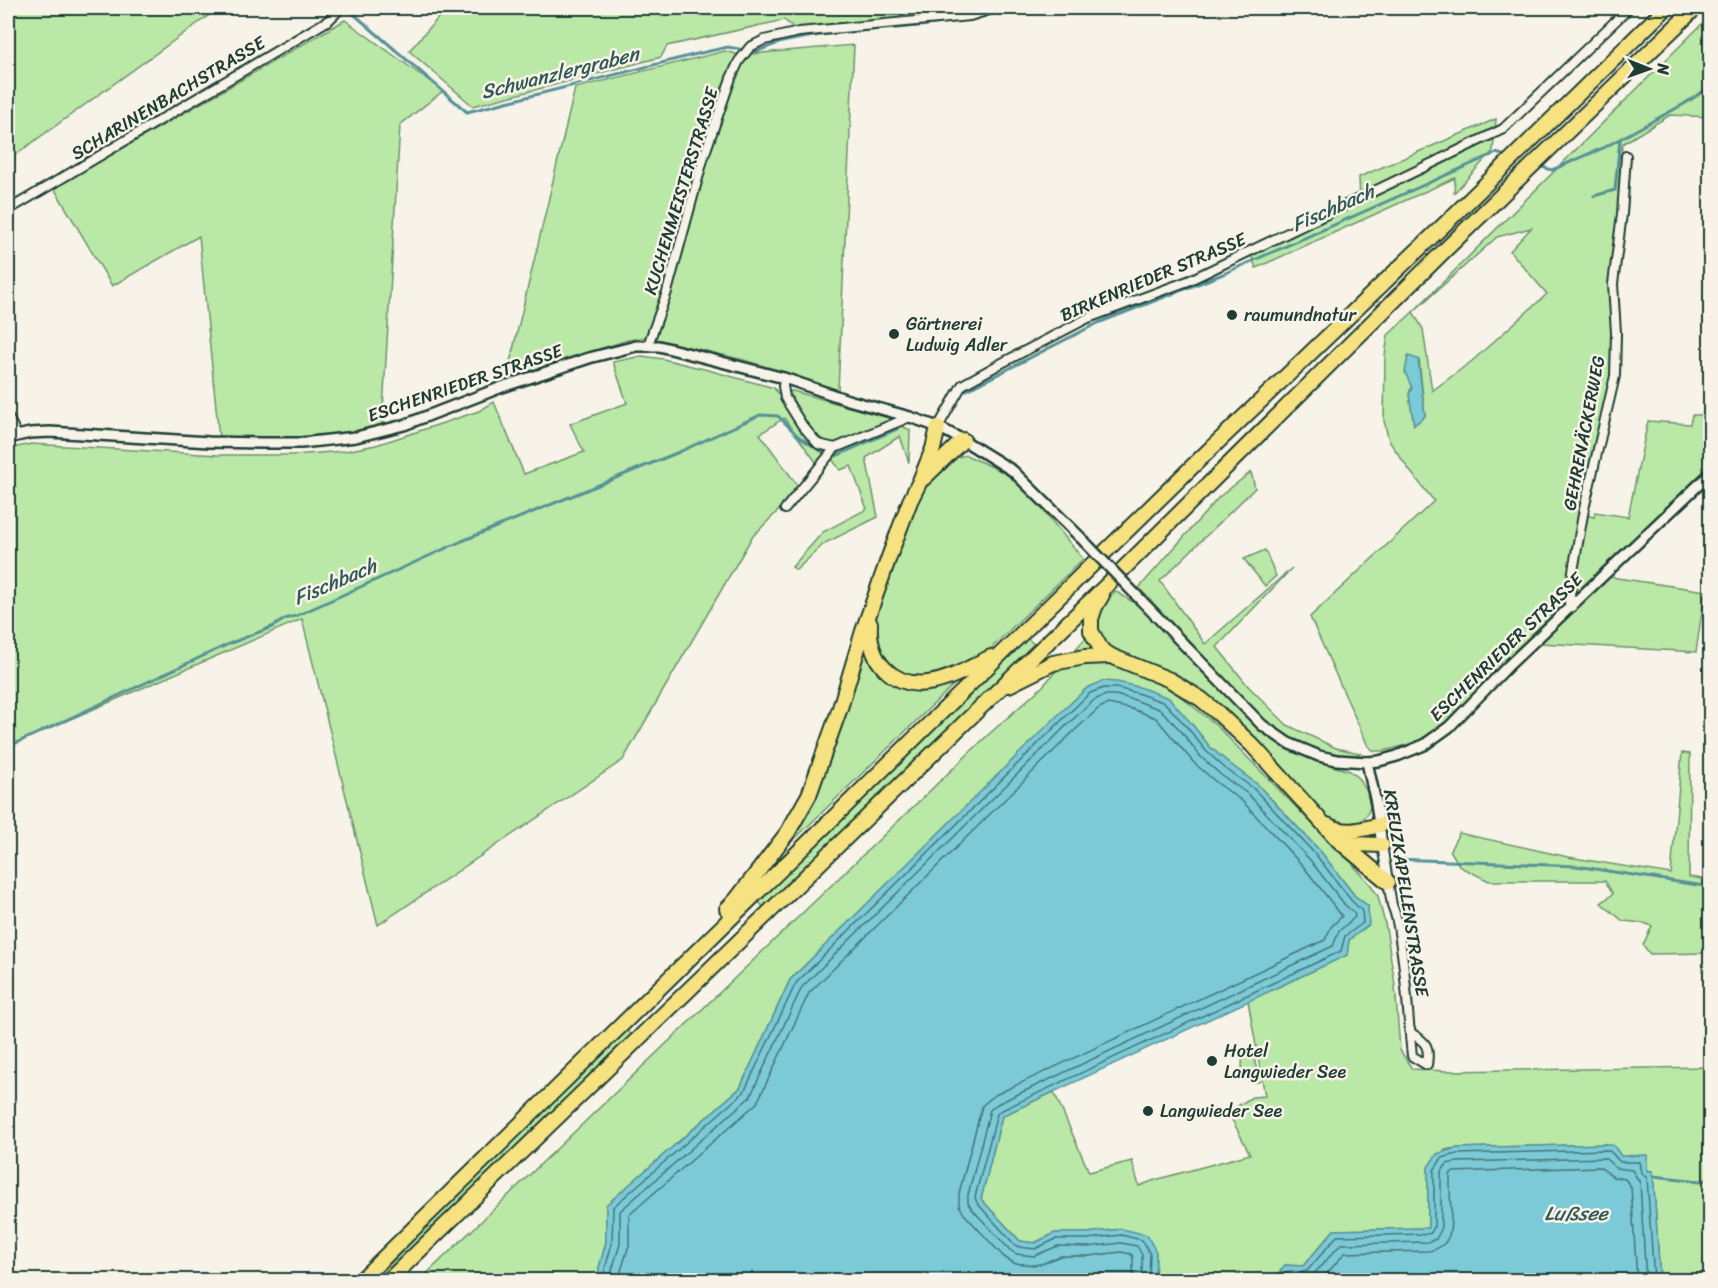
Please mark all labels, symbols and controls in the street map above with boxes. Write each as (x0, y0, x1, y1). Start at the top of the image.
street label: SCHARINENBACHSTRASSE (65, 27, 272, 169)
water label: Schwanzlergraben (477, 36, 645, 110)
north arrow (1619, 39, 1679, 99)
text: N (1649, 62, 1678, 76)
street label: KUCHENMEISTERSTRASSE (634, 82, 728, 299)
water label: Fischbach (1286, 174, 1382, 242)
street label: BIRKENRIEDER STRASSE (1055, 223, 1252, 331)
place label: raumundnatur (1244, 299, 1357, 331)
place label: Gärtnerei Ludwig Adler (906, 308, 1009, 361)
marker: raumundnatur (1225, 308, 1239, 322)
marker: Gärtnerei Ludwig Adler (887, 327, 901, 341)
street label: ESCHENRIEDER STRASSE (363, 334, 568, 431)
street label: GEHRENÄCKERWEG (1553, 353, 1615, 513)
water label: Fischbach (288, 548, 384, 615)
street label: ESCHENRIEDER STRASSE (1421, 564, 1591, 729)
street label: KREUZKAPELLENSTRASSE (1374, 787, 1438, 1000)
place label: Hotel Langwieder See (1224, 1035, 1347, 1088)
marker: Hotel Langwieder See (1205, 1054, 1219, 1068)
place label: Langwieder See (1160, 1095, 1283, 1127)
marker: Langwieder See (1141, 1104, 1155, 1118)
water label: Lußsee (1545, 1196, 1610, 1231)

